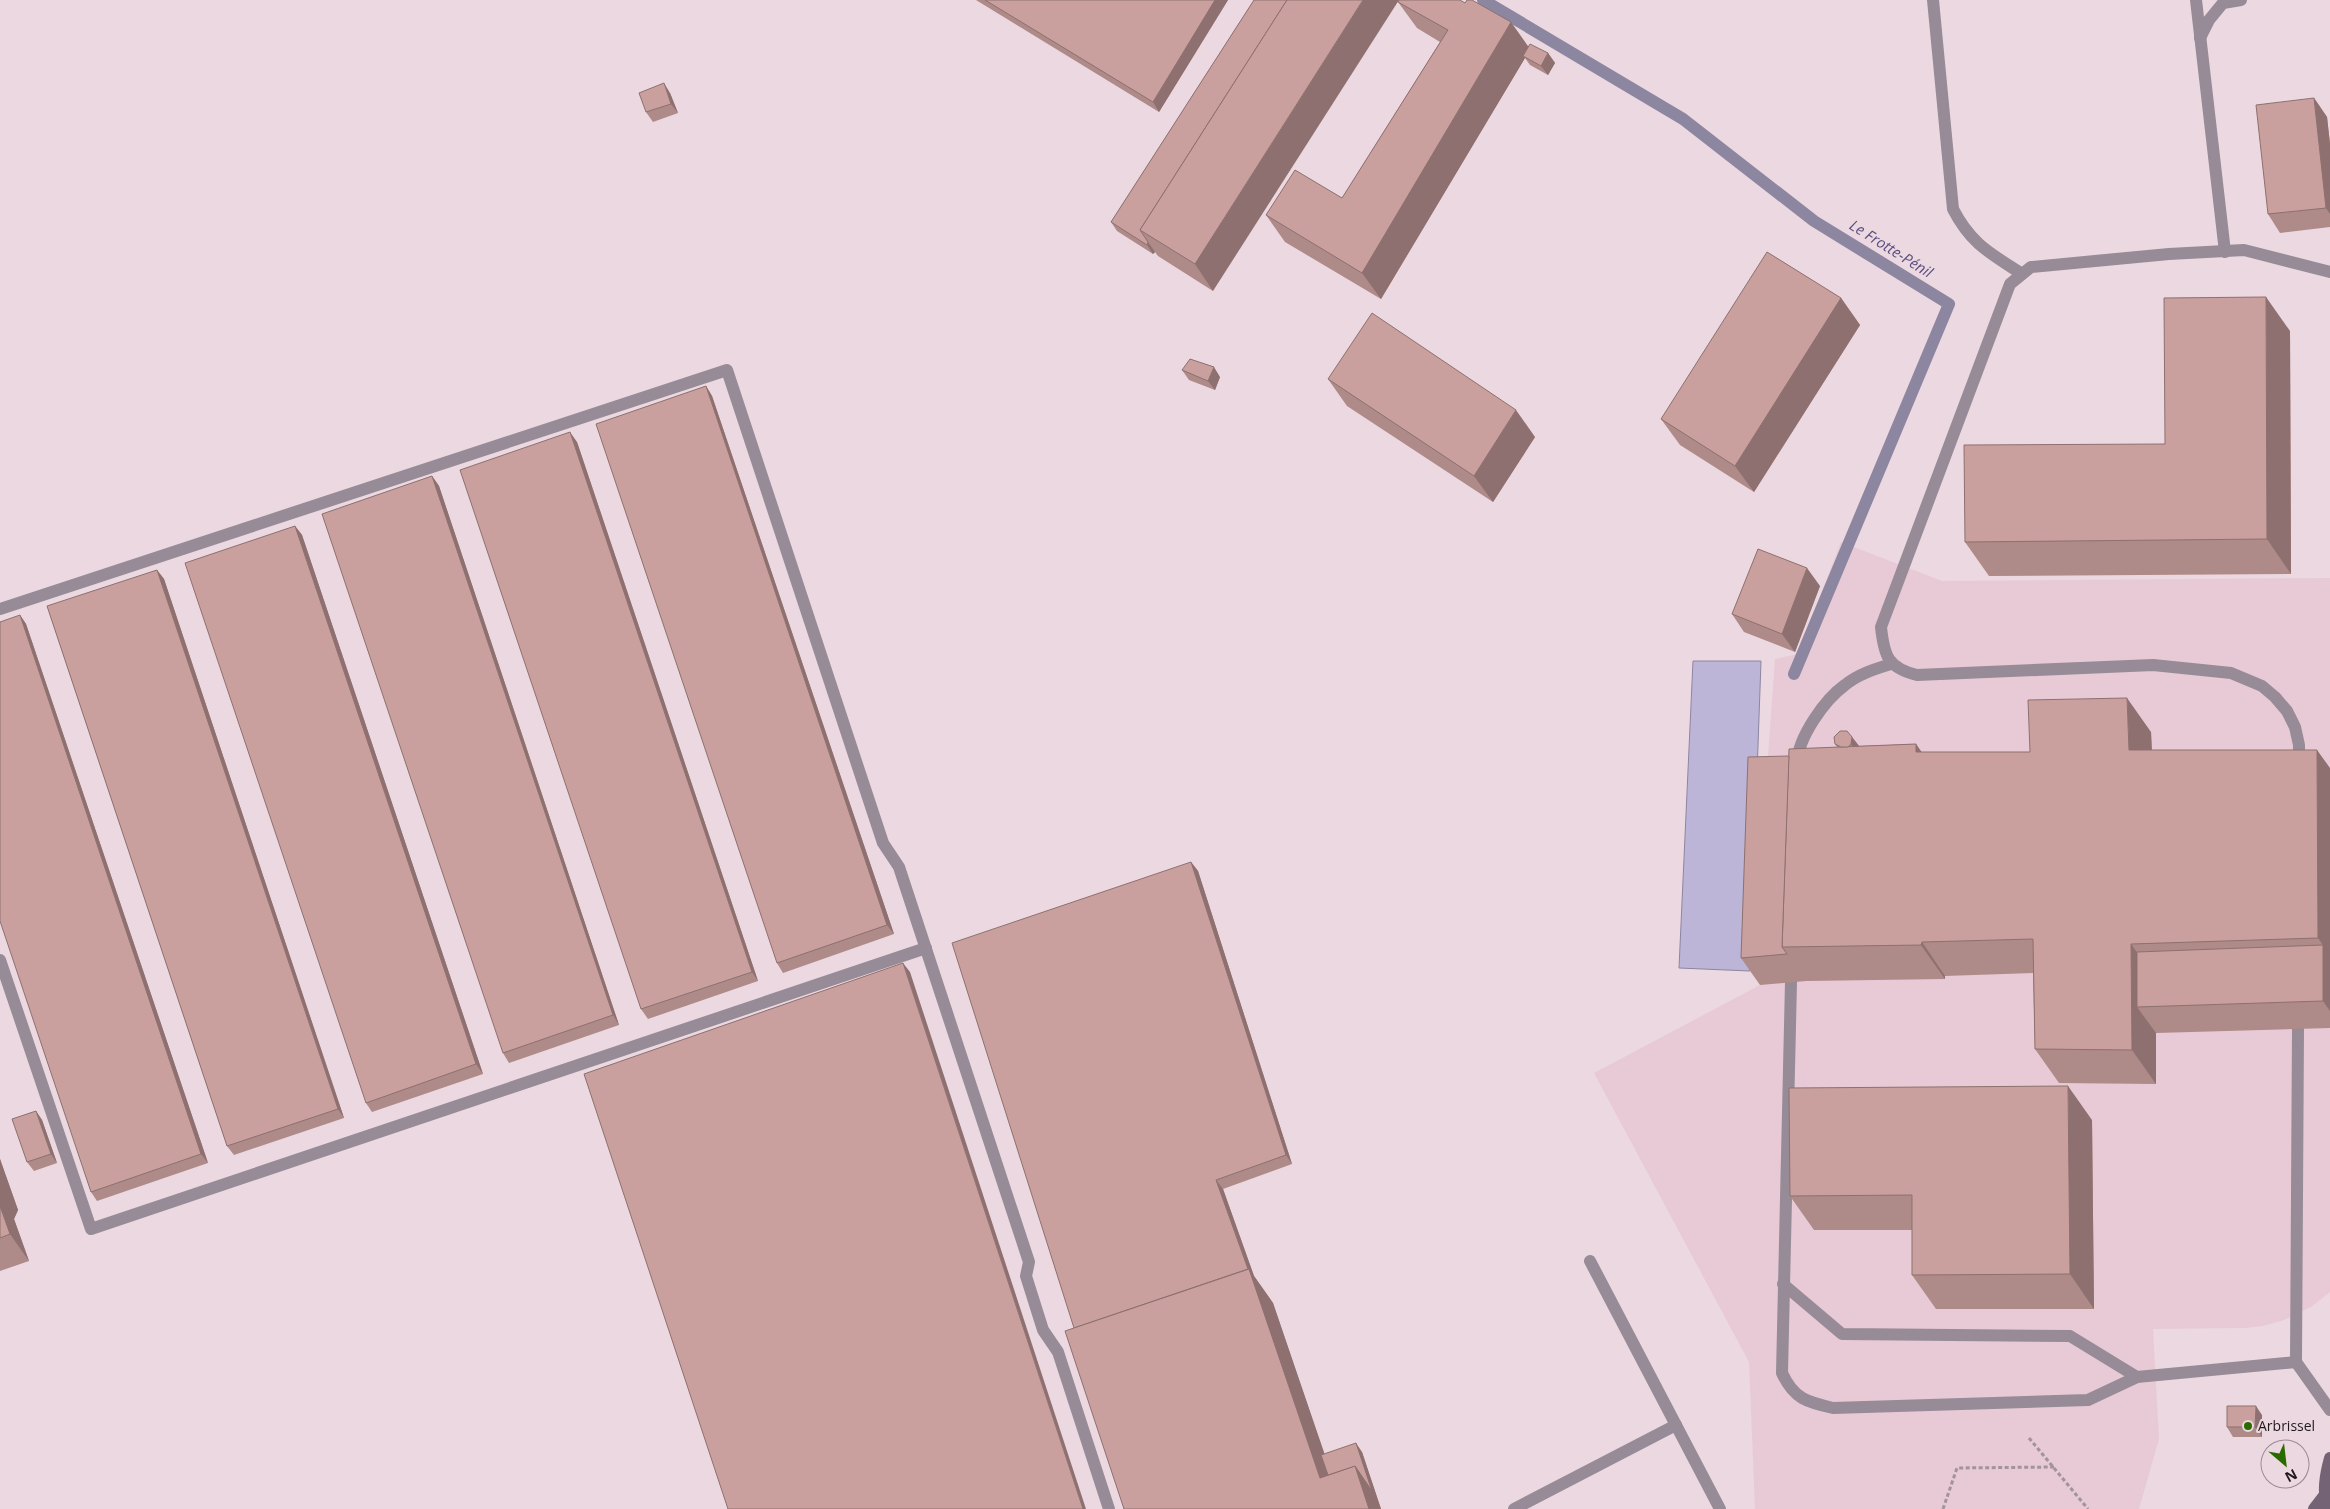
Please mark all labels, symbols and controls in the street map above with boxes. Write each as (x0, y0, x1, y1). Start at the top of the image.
water label: Le Frotte-Pénil (1846, 215, 1938, 282)
place label: Arbrissel (2258, 1416, 2315, 1435)
marker: Arbrissel (2242, 1420, 2254, 1432)
north arrow (2260, 1439, 2310, 1489)
text: N (2282, 1465, 2301, 1487)

